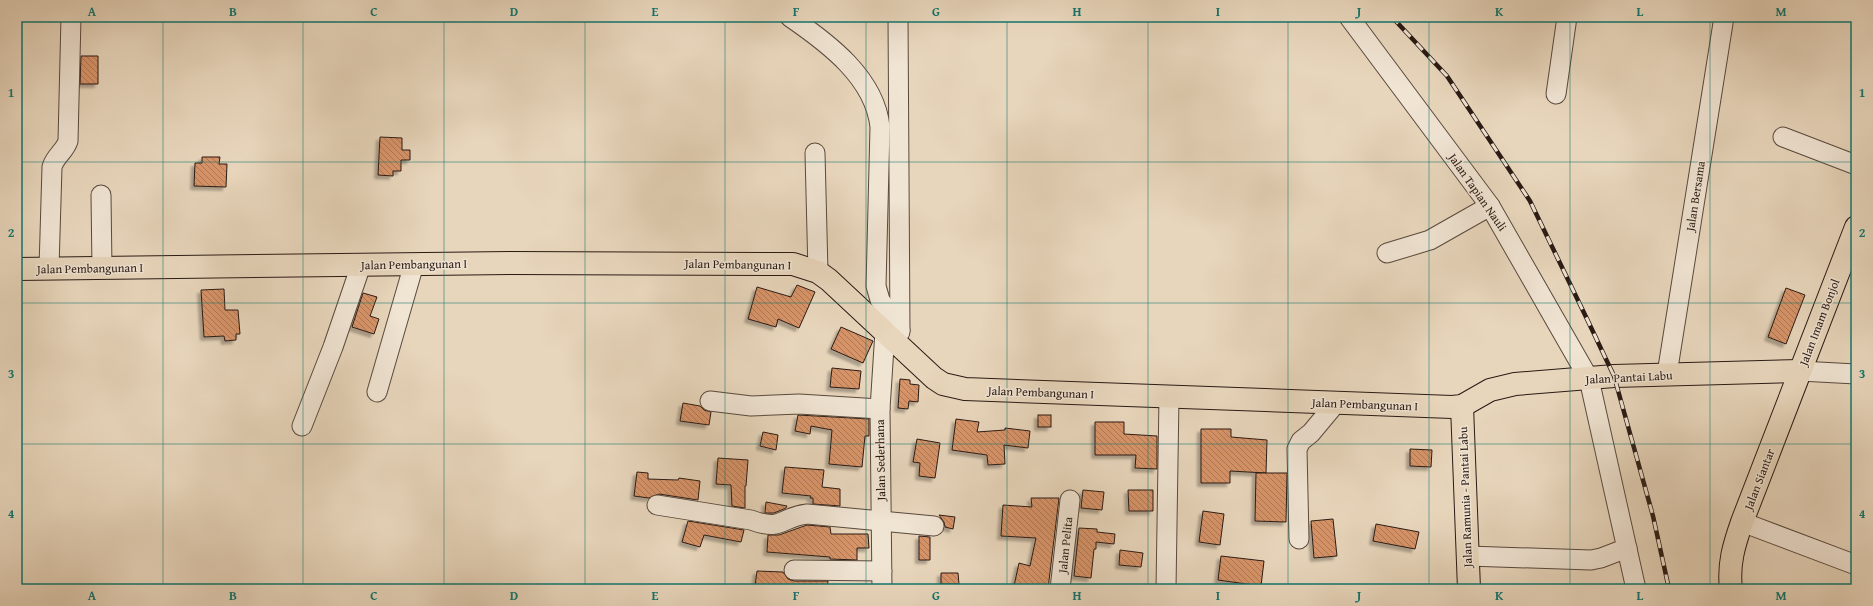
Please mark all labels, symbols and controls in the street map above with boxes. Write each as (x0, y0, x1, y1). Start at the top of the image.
text: A (88, 2, 97, 21)
text: B (229, 2, 237, 21)
text: C (370, 2, 378, 21)
text: D (510, 2, 518, 21)
text: E (652, 2, 659, 21)
text: F (793, 2, 800, 21)
text: G (932, 2, 940, 21)
text: H (1072, 2, 1082, 21)
text: I (1216, 2, 1220, 21)
text: J (1355, 2, 1362, 21)
text: K (1495, 2, 1504, 21)
text: L (1637, 2, 1644, 21)
text: M (1775, 2, 1787, 21)
text: 1 (8, 83, 14, 102)
text: 1 (1859, 83, 1865, 102)
street label: Jalan Tapian Nauli (1444, 148, 1512, 235)
street label: Jalan Bersama (1681, 159, 1709, 234)
text: 2 (8, 223, 15, 242)
text: 2 (1859, 223, 1866, 242)
street label: Jalan Pembangunan I (359, 255, 468, 273)
street label: Jalan Pembangunan I (683, 255, 792, 273)
street label: Jalan Pembangunan I (35, 259, 144, 277)
street label: Jalan Imam Bonjol (1794, 275, 1844, 370)
text: 3 (8, 364, 14, 383)
text: 3 (1859, 364, 1865, 383)
street label: Jalan Pantai Labu (1583, 366, 1673, 388)
street label: Jalan Pembangunan I (986, 382, 1095, 402)
street label: Jalan Pembangunan I (1310, 394, 1419, 414)
street label: Jalan Sederhana (871, 419, 889, 503)
street label: Jalan Ramunia - Pantai Labu (1454, 426, 1476, 570)
street label: Jalan Siantar (1739, 446, 1778, 514)
text: 4 (8, 504, 15, 523)
text: 4 (1859, 504, 1866, 523)
street label: Jalan Pelita (1053, 516, 1076, 576)
text: A (88, 586, 97, 605)
text: B (229, 586, 237, 605)
text: C (370, 586, 378, 605)
text: D (510, 586, 518, 605)
text: E (652, 586, 659, 605)
text: F (793, 586, 800, 605)
text: G (932, 586, 940, 605)
text: H (1072, 586, 1082, 605)
text: I (1216, 586, 1220, 605)
text: J (1355, 586, 1362, 605)
text: K (1495, 586, 1504, 605)
text: L (1637, 586, 1644, 605)
text: M (1775, 586, 1787, 605)

